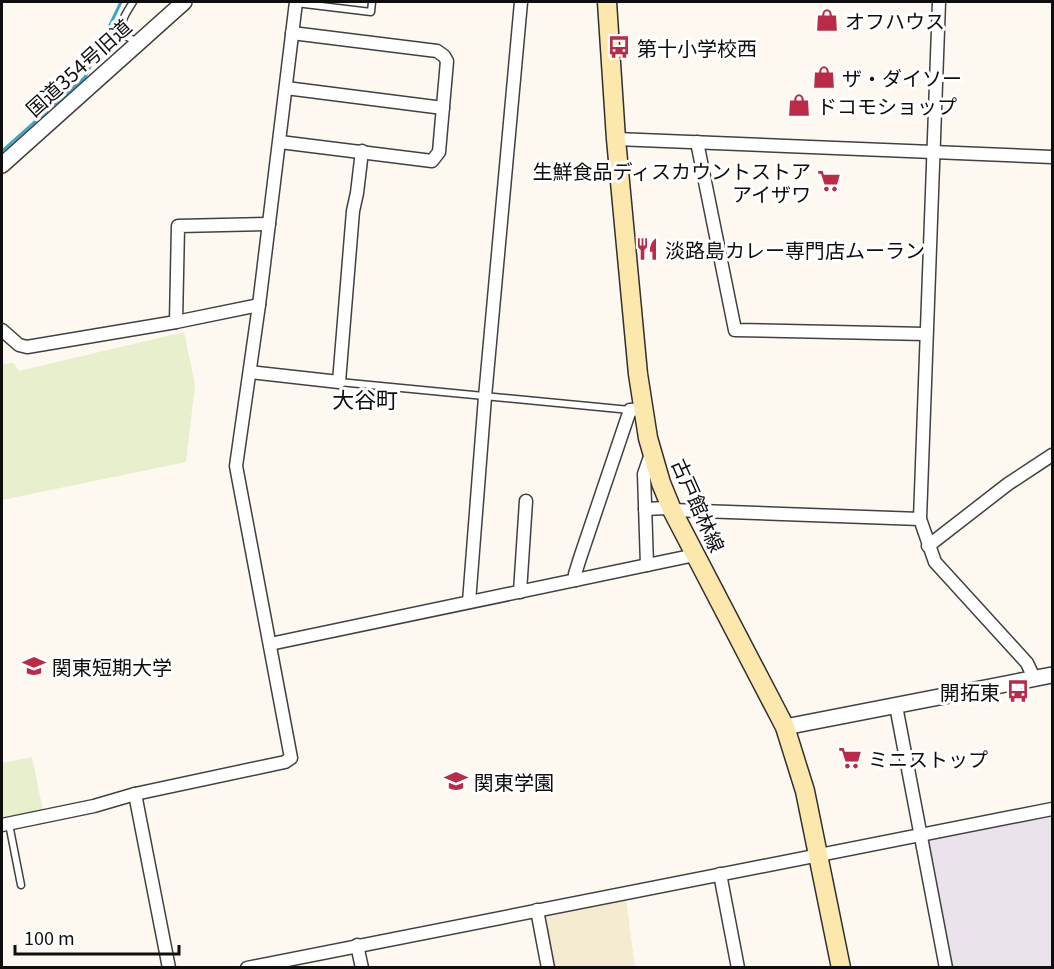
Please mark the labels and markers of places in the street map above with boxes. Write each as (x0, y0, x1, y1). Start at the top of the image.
place label: オフハウス (845, 6, 945, 35)
shop icon: オフハウス (814, 7, 840, 33)
place label: 第十小学校西 (637, 33, 757, 62)
bus stop icon: 第十小学校西 (606, 34, 632, 60)
place label: ザ・ダイソー (842, 63, 962, 92)
shop icon: ザ・ダイソー (811, 64, 837, 90)
place label: ドコモショップ (817, 91, 957, 120)
shop icon: ドコモショップ (786, 92, 812, 118)
place label: 生鮮食品ディスカウントストア アイザワ (532, 156, 811, 208)
supermarket icon: 生鮮食品ディスカウントストア アイザワ (816, 168, 842, 194)
place label: 淡路島カレー専門店ムーラン (665, 235, 925, 264)
restaurant icon: 淡路島カレー専門店ムーラン (634, 236, 660, 262)
place label: 関東短期大学 (52, 652, 172, 681)
school or university icon: 関東短期大学 (21, 653, 47, 679)
place label: 開拓東 (940, 677, 1000, 706)
bus stop icon: 開拓東 (1005, 678, 1031, 704)
place label: ミニストップ (868, 744, 988, 773)
supermarket icon: ミニストップ (837, 745, 863, 771)
place label: 関東学園 (474, 767, 554, 796)
school or university icon: 関東学園 (443, 768, 469, 794)

